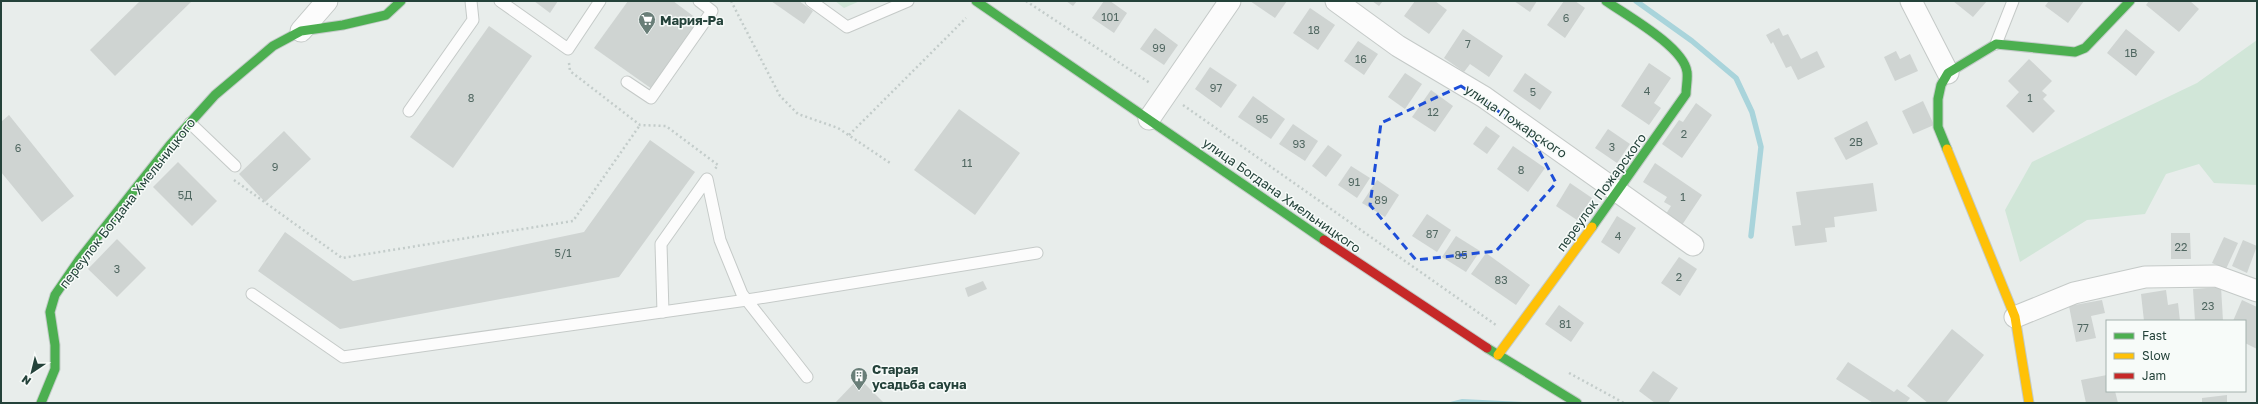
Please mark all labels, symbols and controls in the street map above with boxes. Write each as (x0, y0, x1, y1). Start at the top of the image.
supermarket icon: Мария-Ра (637, 10, 657, 35)
house number: 101 (1101, 10, 1119, 23)
house number: 6 (1563, 11, 1570, 24)
place label: Мария-Ра (660, 12, 724, 28)
house number: 18 (1308, 23, 1320, 36)
house number: 7 (1465, 37, 1471, 50)
house number: 99 (1152, 41, 1166, 54)
house number: 1В (2125, 46, 2137, 59)
house number: 16 (1355, 52, 1367, 65)
house number: 97 (1210, 81, 1222, 94)
street label: улица Пожарского (1462, 81, 1570, 161)
house number: 4 (1644, 84, 1651, 97)
house number: 5 (1530, 85, 1536, 98)
house number: 8 (468, 91, 475, 104)
house number: 1 (2027, 91, 2033, 104)
house number: 12 (1427, 105, 1439, 118)
house number: 95 (1255, 112, 1269, 125)
street label: переулок Богдана Хмельницкого (55, 114, 199, 291)
house number: 2 (1681, 127, 1687, 140)
street label: переулок Пожарского (1553, 130, 1649, 254)
street label: улица Богдана Хмельницкого (1200, 134, 1364, 256)
house number: 2В (1849, 135, 1863, 148)
house number: 93 (1292, 137, 1306, 150)
house number: 3 (1609, 140, 1615, 153)
house number: 6 (15, 141, 22, 154)
house number: 11 (962, 156, 972, 169)
house number: 9 (272, 160, 278, 173)
house number: 8 (1518, 163, 1525, 176)
house number: 91 (1348, 175, 1360, 188)
house number: 5Д (178, 188, 192, 201)
house number: 1 (1680, 190, 1686, 203)
house number: 89 (1374, 193, 1388, 206)
house number: 87 (1426, 227, 1438, 240)
house number: 4 (1615, 229, 1622, 242)
house number: 22 (2175, 240, 2187, 253)
house number: 5/1 (555, 246, 572, 259)
house number: 85 (1454, 248, 1468, 261)
house number: 3 (114, 262, 120, 275)
house number: 2 (1676, 270, 1682, 283)
house number: 83 (1494, 273, 1508, 286)
house number: 23 (2202, 299, 2214, 312)
house number: 81 (1559, 317, 1571, 330)
legend (2106, 320, 2246, 392)
house number: 77 (2077, 321, 2089, 334)
text: Fast (2142, 328, 2167, 343)
text: Slow (2142, 348, 2170, 363)
north arrow (12, 352, 52, 392)
place label: Старая усадьба сауна (872, 361, 967, 392)
building icon: Старая усадьба сауна (849, 366, 869, 391)
text: Jam (2142, 368, 2166, 383)
text: N (19, 373, 33, 388)

